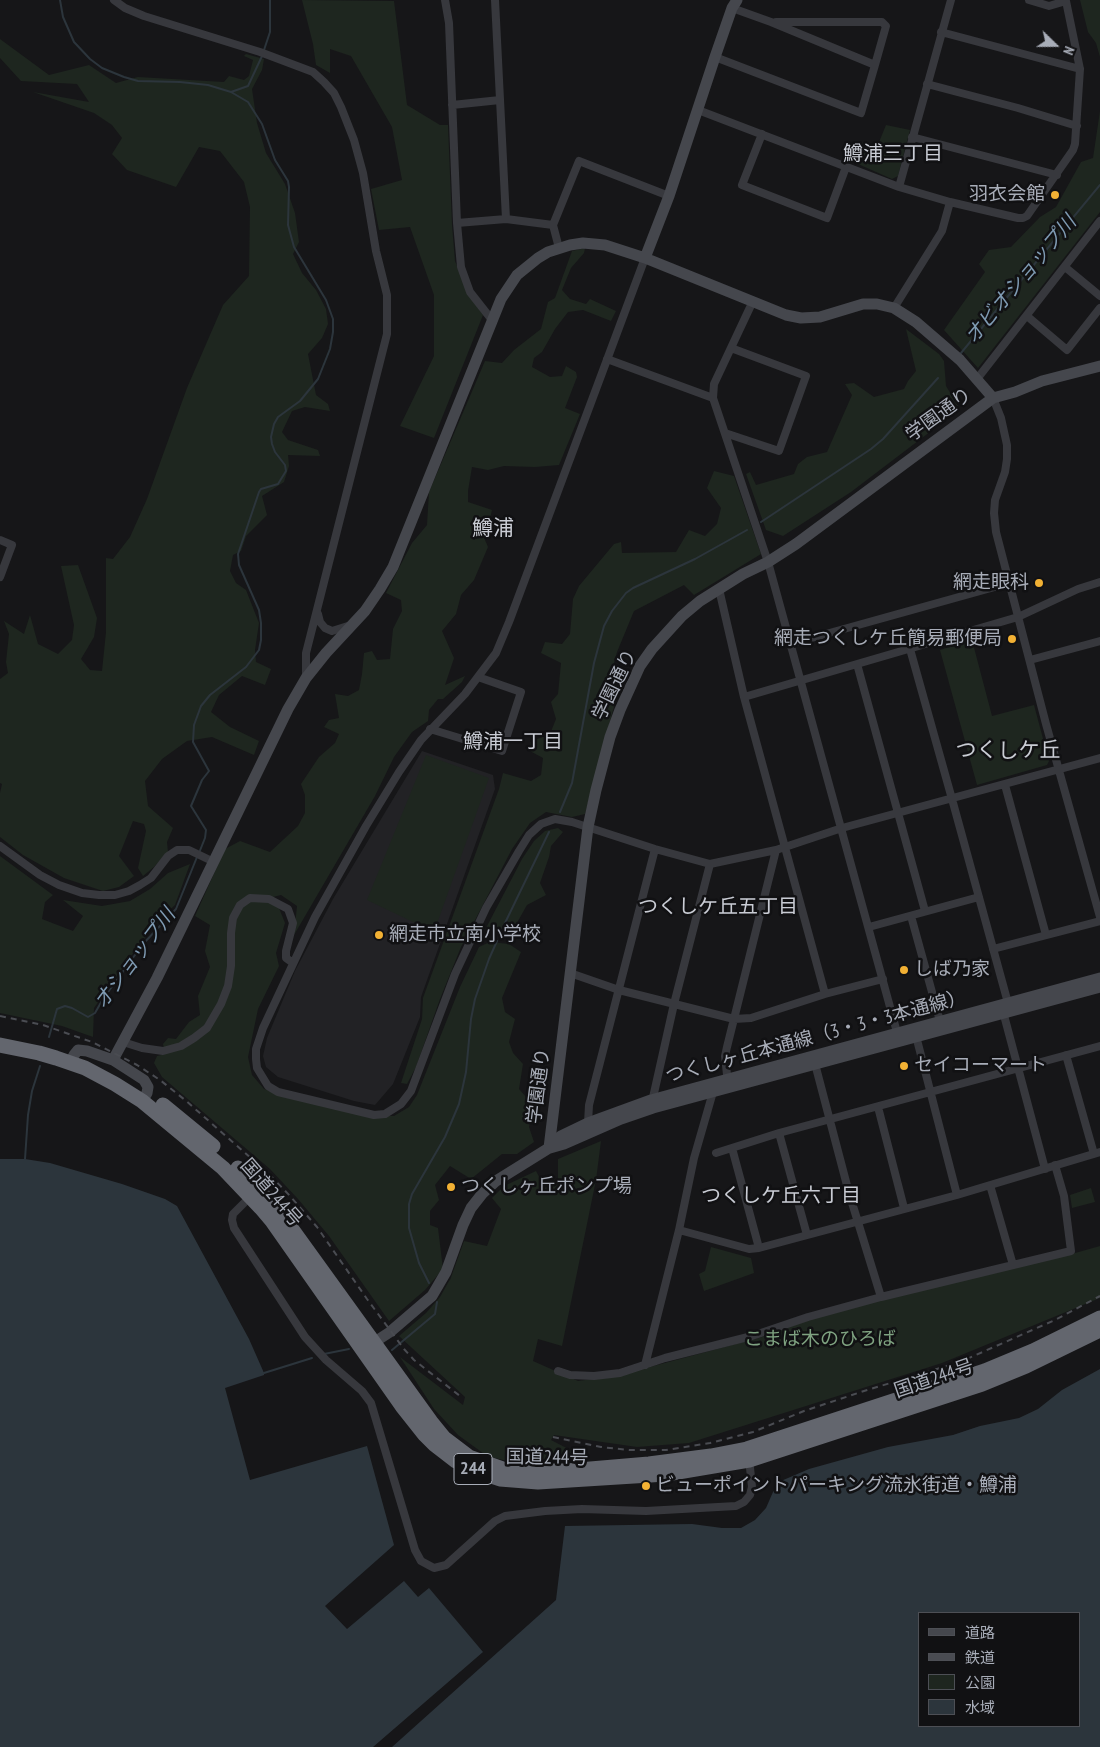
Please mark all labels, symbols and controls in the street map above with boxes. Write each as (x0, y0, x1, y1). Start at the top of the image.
north arrow (1030, 20, 1080, 70)
text: N (1059, 44, 1079, 57)
district label: 鱒浦三丁目 (843, 142, 943, 166)
place label: 羽衣会館 (969, 184, 1045, 206)
marker: 羽衣会館 (1049, 189, 1061, 201)
water label: オビオショップ川 (960, 211, 1082, 349)
street label: 学園通り (902, 383, 976, 447)
district label: 鱒浦 (472, 516, 514, 542)
place label: 網走眼科 (953, 572, 1029, 594)
marker: 網走眼科 (1033, 577, 1045, 589)
place label: 網走つくしケ丘簡易郵便局 (774, 628, 1002, 650)
marker: 網走つくしケ丘簡易郵便局 (1006, 633, 1018, 645)
street label: 学園通り (588, 646, 642, 724)
district label: 鱒浦一丁目 (463, 730, 563, 754)
district label: つくしケ丘 (956, 738, 1060, 764)
district label: つくしケ丘五丁目 (638, 895, 798, 919)
water label: オショップ川 (89, 904, 181, 1014)
place label: 網走市立南小学校 (389, 924, 541, 946)
marker: 網走市立南小学校 (373, 929, 385, 941)
place label: しば乃家 (914, 959, 990, 981)
marker: しば乃家 (898, 964, 910, 976)
street label: つくしヶ丘本通線（3・3・3本通線） (663, 986, 969, 1088)
street label: 学園通り (523, 1047, 555, 1125)
place label: セイコーマート (914, 1055, 1047, 1077)
marker: セイコーマート (898, 1060, 910, 1072)
street label: 国道244号 (235, 1154, 307, 1232)
place label: つくしヶ丘ポンプ場 (461, 1176, 632, 1198)
marker: つくしヶ丘ポンプ場 (445, 1181, 457, 1193)
district label: つくしケ丘六丁目 (701, 1184, 861, 1208)
park label: こまば木のひろば (744, 1329, 896, 1351)
street label: 国道244号 (891, 1355, 977, 1403)
street label: 国道244号 (505, 1446, 589, 1470)
road number: 244 (454, 1454, 492, 1485)
place label: ビューポイントパーキング流氷街道・鱒浦 (656, 1475, 1017, 1497)
marker: ビューポイントパーキング流氷街道・鱒浦 (640, 1480, 652, 1492)
legend (918, 1612, 1080, 1727)
text: 道路 (965, 1623, 995, 1642)
text: 鉄道 (965, 1648, 995, 1667)
text: 公園 (965, 1673, 995, 1692)
text: 水域 (965, 1698, 995, 1717)

